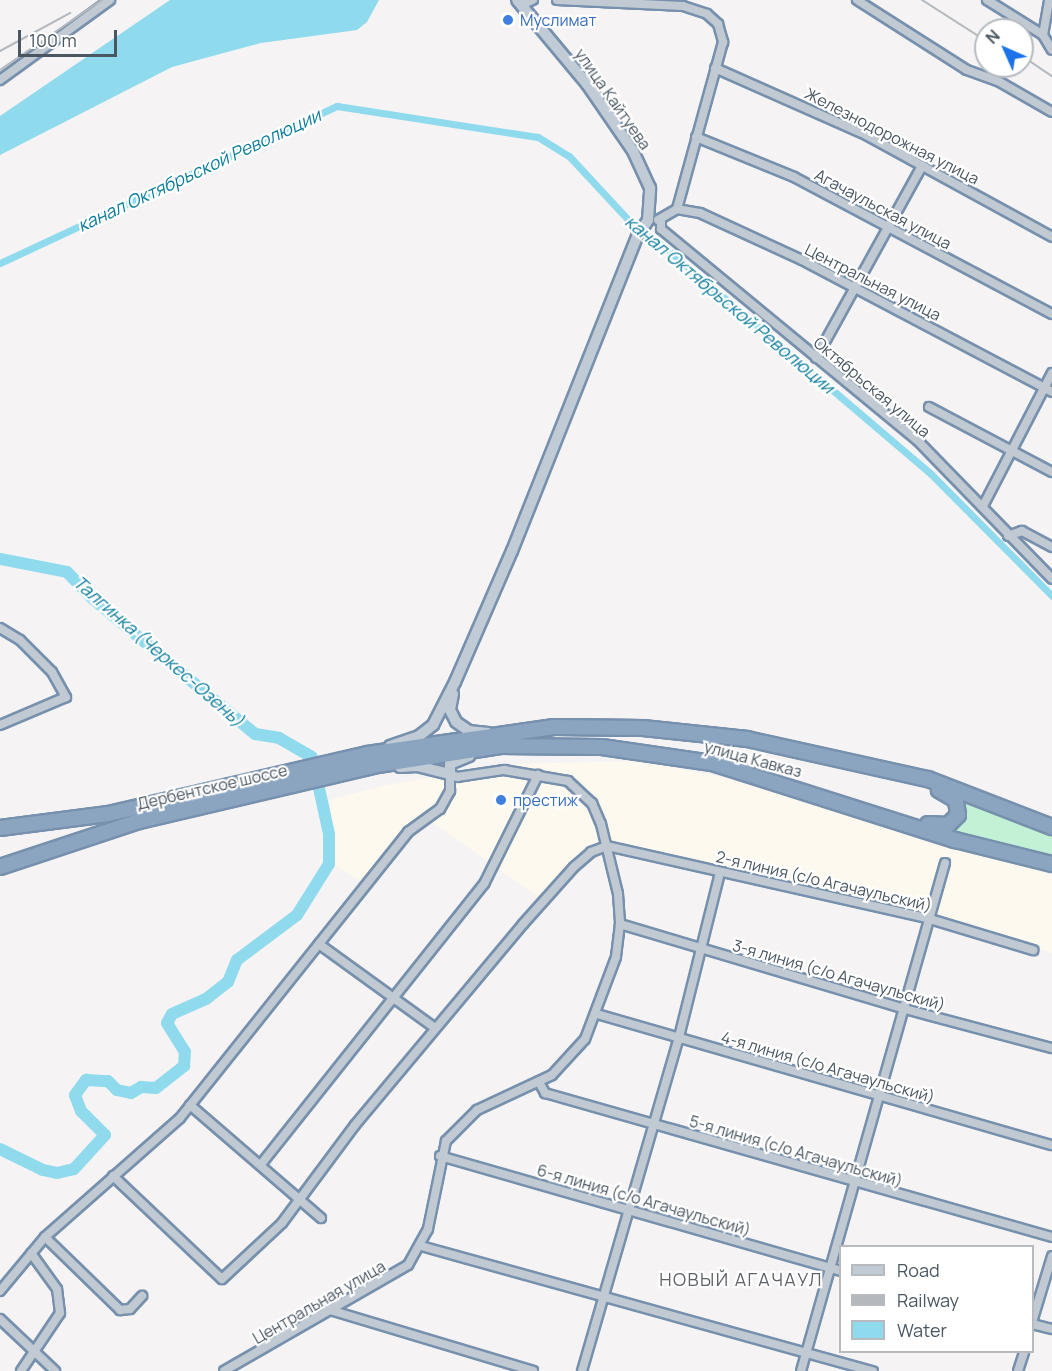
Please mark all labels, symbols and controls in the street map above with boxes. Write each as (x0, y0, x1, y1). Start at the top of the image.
place label: Муслимат (520, 10, 597, 30)
marker: Муслимат (501, 13, 515, 27)
scale bar (21, 18, 120, 56)
north arrow (974, 18, 1034, 78)
text: N (981, 25, 1005, 49)
text: 100 m (29, 28, 77, 52)
street label: улица Кайтуева (571, 45, 655, 153)
street label: Железнодорожная улица (802, 84, 982, 188)
water label: канал Октябрьской Революции (74, 104, 324, 236)
street label: Агачаульская улица (811, 165, 955, 253)
water label: канал Октябрьской Революции (621, 210, 839, 398)
street label: Центральная улица (802, 239, 944, 325)
street label: Октябрьская улица (810, 333, 934, 441)
water label: Талгинка (Черкес-Озень) (69, 571, 249, 731)
street label: улица Кавказ (702, 737, 804, 781)
street label: Дербентское шоссе (135, 760, 289, 814)
place label: престиж (513, 790, 578, 810)
marker: престиж (494, 793, 508, 807)
street label: 2-я линия (с/о Агачаульский) (714, 847, 934, 915)
street label: 3-я линия (с/о Агачаульский) (730, 935, 948, 1015)
street label: 4-я линия (с/о Агачаульский) (719, 1027, 937, 1107)
street label: 5-я линия (с/о Агачаульский) (687, 1111, 905, 1191)
street label: 6-я линия (с/о Агачаульский) (535, 1160, 753, 1240)
legend (839, 1245, 1034, 1353)
street label: Центральная улица (249, 1256, 389, 1348)
text: Road (897, 1258, 940, 1282)
district label: НОВЫЙ АГАЧАУЛ (659, 1268, 823, 1290)
text: Railway (897, 1288, 959, 1312)
text: Water (897, 1318, 947, 1342)

